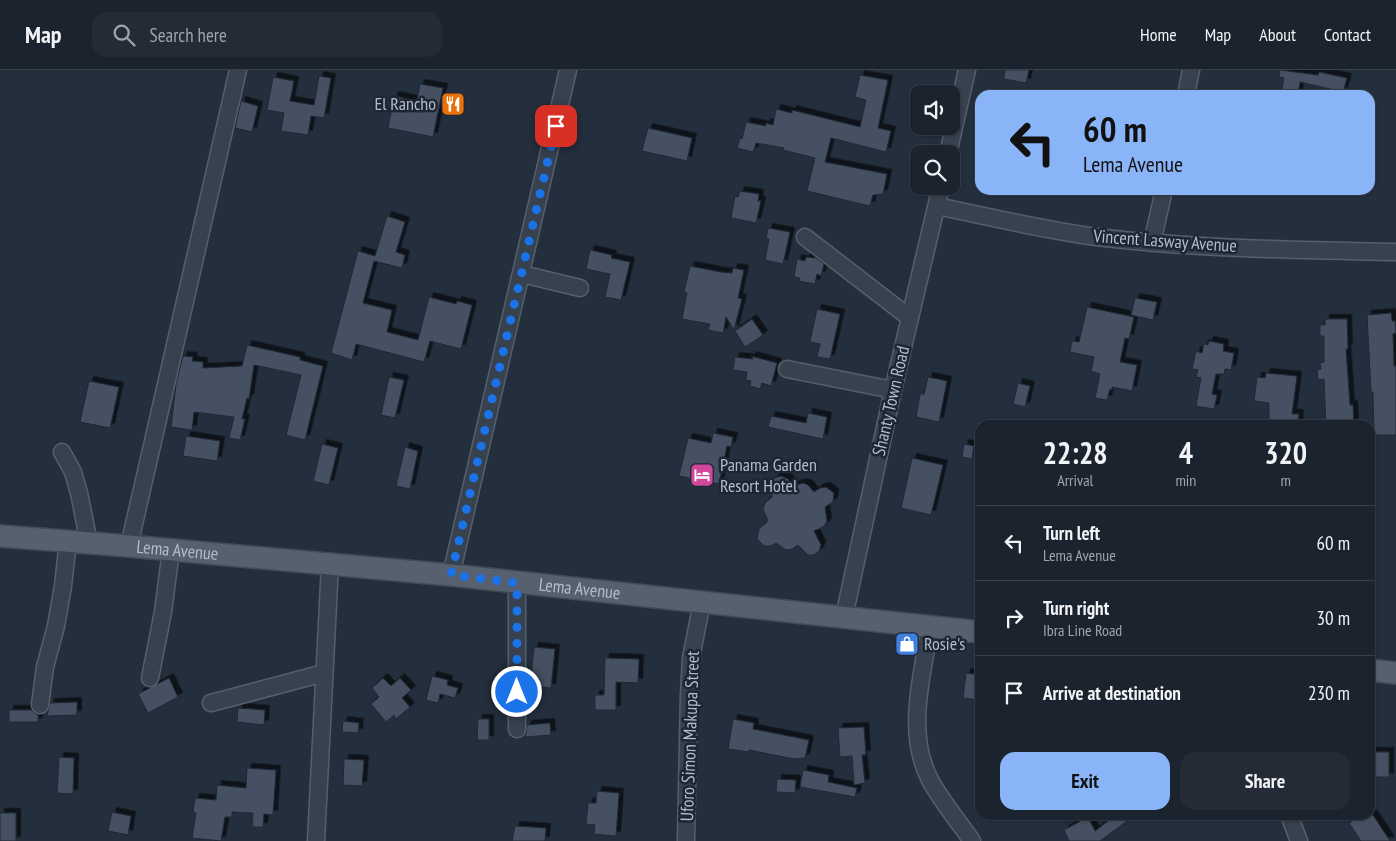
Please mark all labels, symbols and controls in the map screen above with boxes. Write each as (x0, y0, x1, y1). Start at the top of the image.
search box (92, 12, 442, 57)
text: Map (25, 19, 62, 50)
icon: search (110, 21, 138, 49)
text: Search here (150, 23, 227, 47)
text: Home (1140, 23, 1177, 46)
text: Map (1205, 23, 1231, 46)
text: About (1259, 23, 1296, 46)
text: Contact (1324, 23, 1371, 46)
map controls (910, 85, 960, 195)
button: sound (910, 85, 960, 135)
restaurant icon: El Rancho (440, 91, 466, 117)
place label: El Rancho (374, 92, 436, 115)
pin (535, 105, 577, 147)
text: 60 m (1083, 106, 1147, 152)
icon: left (1000, 110, 1065, 175)
icon: arrive (542, 112, 570, 140)
button: search (910, 145, 960, 195)
text: Lema Avenue (1083, 150, 1183, 178)
street label: Vincent Lasway Avenue (1092, 224, 1238, 257)
street label: Shanty Town Road (867, 344, 914, 458)
text: 22:28 (1043, 433, 1108, 472)
text: 4 (1179, 433, 1193, 472)
text: 320 (1264, 433, 1307, 472)
place label: Panama Garden Resort Hotel (720, 453, 817, 497)
hotel icon: Panama Garden Resort Hotel (689, 462, 715, 488)
text: Arrival (1057, 470, 1093, 490)
text: min (1175, 470, 1196, 490)
text: m (1280, 470, 1291, 490)
text: Turn left (1043, 521, 1100, 545)
icon: left (1000, 529, 1028, 557)
text: 60 m (1317, 531, 1350, 555)
street label: Lema Avenue (136, 535, 219, 565)
text: Lema Avenue (1043, 545, 1116, 565)
street label: Lema Avenue (538, 573, 622, 604)
text: Turn right (1043, 596, 1109, 620)
icon: right (1000, 604, 1028, 632)
text: 30 m (1317, 606, 1350, 630)
text: Ibra Line Road (1043, 620, 1122, 640)
shop icon: Rosie's (894, 631, 920, 657)
place label: Rosie's (924, 632, 965, 655)
street label: Uforo Simon Makupa Street (675, 650, 704, 822)
position arrow (490, 665, 542, 717)
icon: arrive (1000, 679, 1028, 707)
text: Arrive at destination (1043, 681, 1181, 705)
text: 230 m (1308, 681, 1350, 705)
button: Exit (1000, 752, 1170, 810)
button: Share (1180, 752, 1350, 810)

